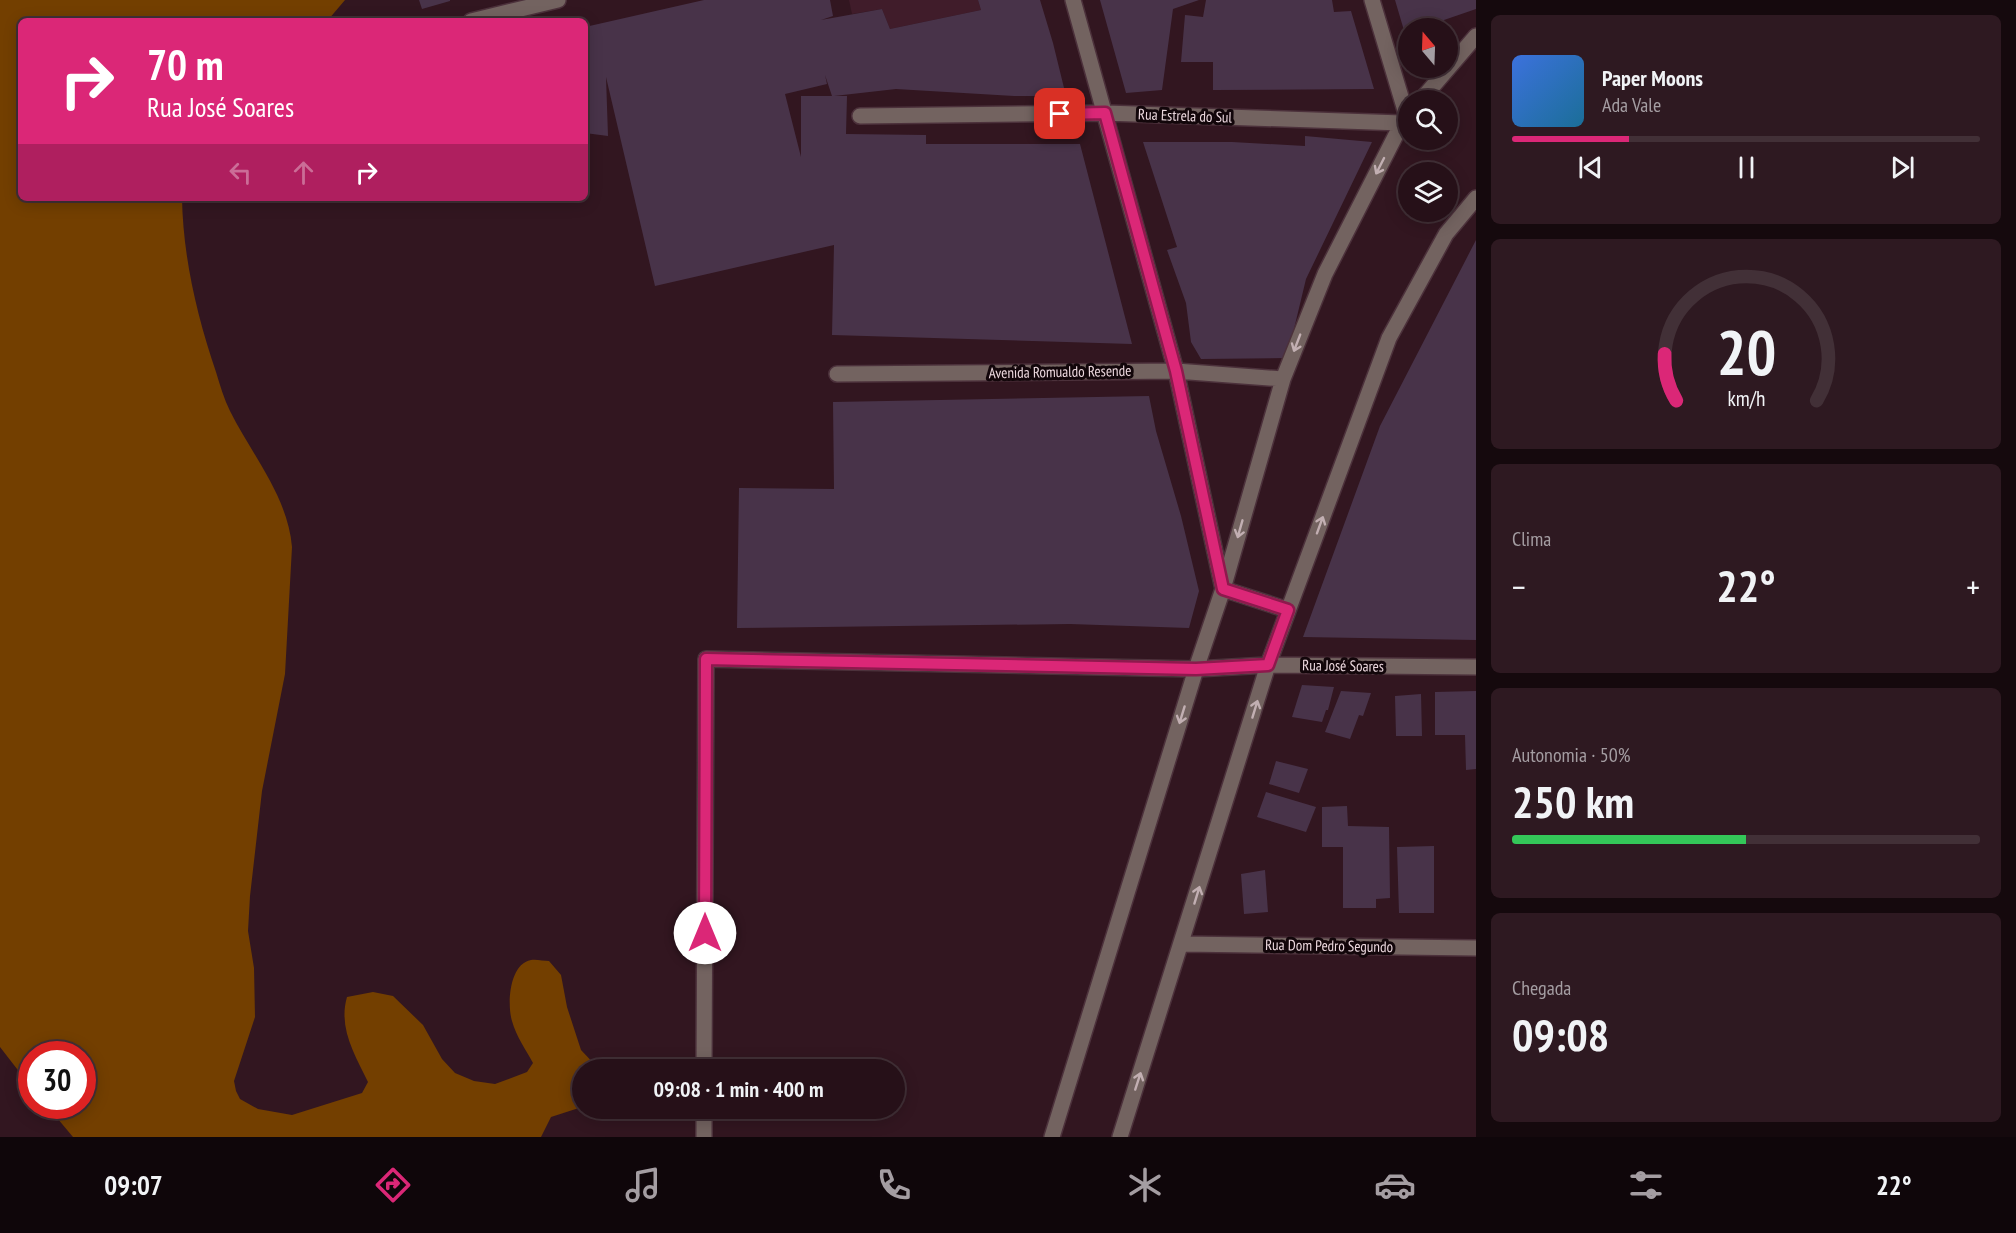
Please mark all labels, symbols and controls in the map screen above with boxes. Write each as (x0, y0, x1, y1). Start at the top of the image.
north arrow (1398, 18, 1458, 78)
map controls (1398, 18, 1458, 222)
text: 70 m (147, 37, 224, 92)
icon: right (48, 42, 126, 120)
text: Paper Moons (1602, 64, 1703, 92)
pin (1034, 88, 1085, 139)
text: Rua José Soares (147, 90, 294, 124)
button: search (1398, 90, 1458, 150)
text: Ada Vale (1602, 92, 1661, 118)
icon: arrive (1043, 97, 1076, 130)
street label: Rua Estrela do Sul (1138, 104, 1233, 127)
icon: previous (1574, 151, 1607, 184)
icon: pause (1730, 151, 1763, 184)
icon: next (1886, 151, 1919, 184)
icon: left (224, 156, 257, 189)
icon: ahead (287, 156, 320, 189)
icon: right (350, 156, 383, 189)
one-way arrow (1374, 157, 1385, 175)
button: layers (1398, 162, 1458, 222)
text: 20 (1716, 311, 1776, 392)
one-way arrow (1291, 333, 1302, 352)
street label: Avenida Romualdo Resende (989, 361, 1131, 382)
text: km/h (1727, 385, 1765, 413)
one-way arrow (1315, 516, 1326, 535)
one-way arrow (1234, 519, 1245, 538)
text: Clima (1512, 526, 1551, 552)
text: 22° (1716, 556, 1776, 614)
text: − (1512, 565, 1526, 608)
text: + (1966, 565, 1980, 608)
street label: Rua José Soares (1302, 655, 1384, 676)
one-way arrow (1250, 700, 1261, 719)
one-way arrow (1176, 705, 1187, 724)
text: Autonomia · 50% (1512, 742, 1630, 768)
text: 250 km (1512, 772, 1634, 830)
one-way arrow (1192, 886, 1203, 905)
position arrow (673, 901, 737, 965)
street label: Rua Dom Pedro Segundo (1265, 935, 1393, 956)
text: Chegada (1512, 975, 1571, 1001)
text: 09:08 (1512, 1005, 1609, 1063)
speed limit sign: 30 (18, 1041, 96, 1119)
one-way arrow (1134, 1072, 1145, 1091)
text: 09:08 · 1 min · 400 m (653, 1075, 824, 1103)
icon: directions (372, 1164, 414, 1206)
icon: music (622, 1164, 664, 1206)
icon: phone (873, 1164, 915, 1206)
icon: climate (1124, 1164, 1166, 1206)
icon: car (1374, 1164, 1416, 1206)
icon: filters (1625, 1164, 1667, 1206)
text: 09:07 (104, 1168, 163, 1202)
text: 22° (1876, 1168, 1912, 1202)

